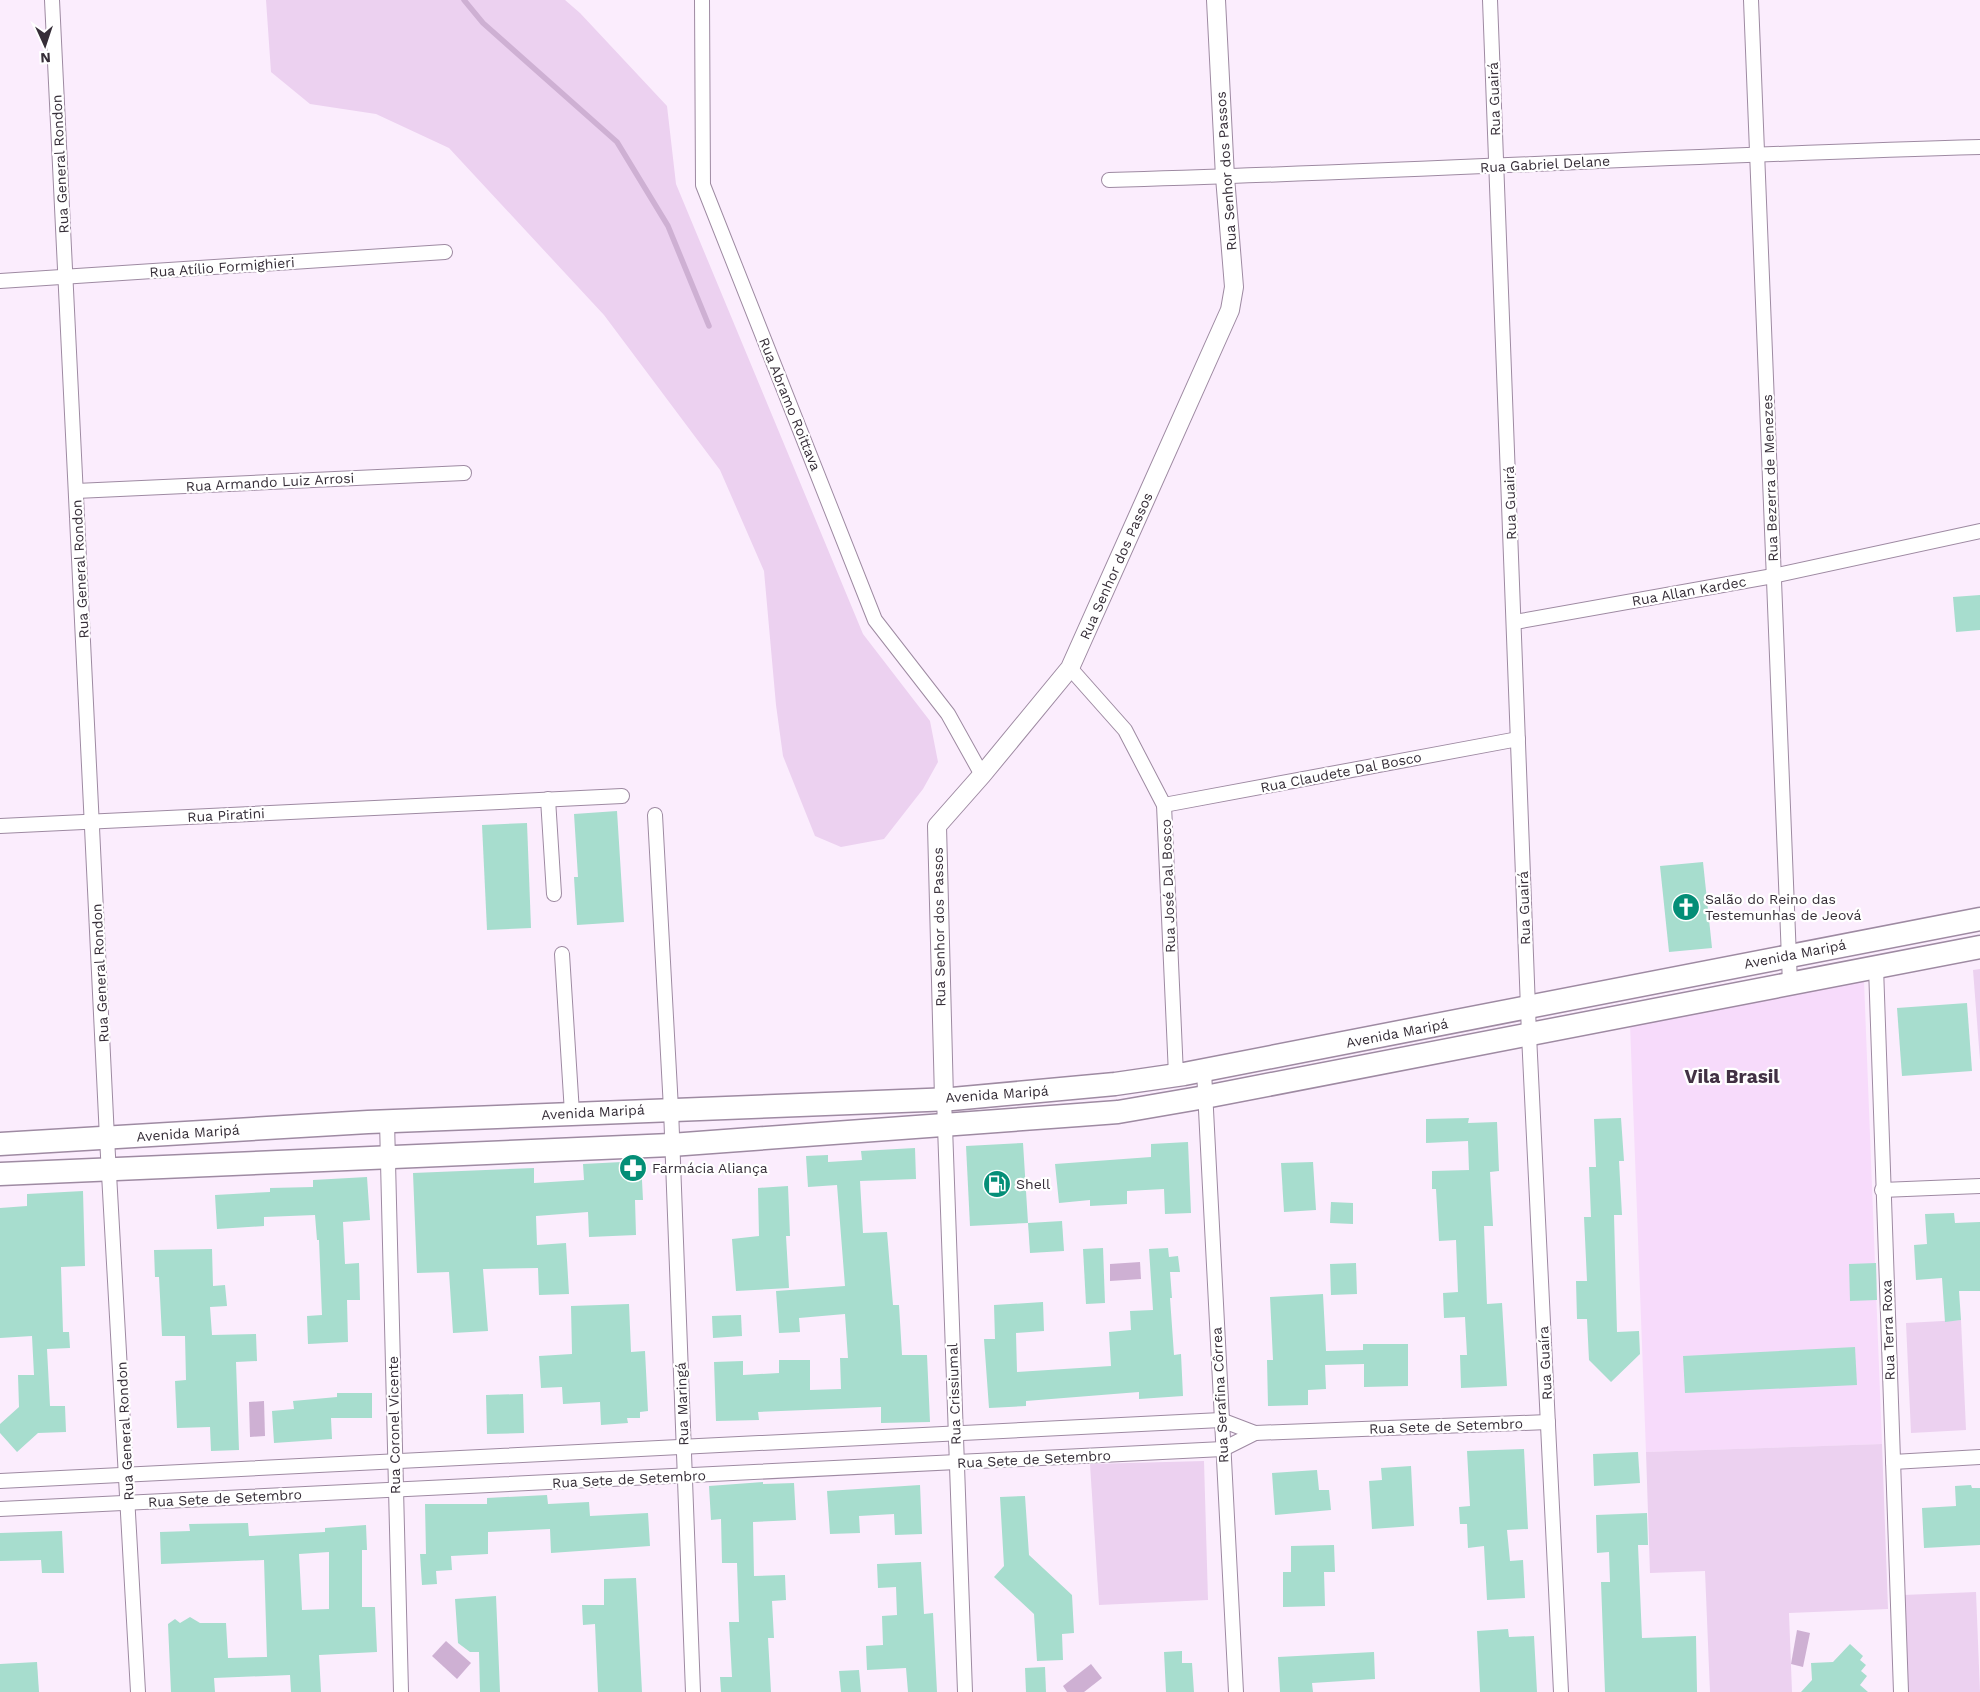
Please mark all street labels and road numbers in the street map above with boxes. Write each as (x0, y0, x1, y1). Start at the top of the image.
street label: Rua Guairá (1485, 62, 1503, 136)
street label: Rua Senhor dos Passos (1212, 91, 1240, 251)
street label: Rua General Rondon (48, 94, 72, 234)
street label: Rua Gabriel Delane (1480, 153, 1610, 175)
street label: Rua Atílio Formighieri (149, 254, 295, 280)
street label: Rua Abramo Roittava (756, 335, 824, 473)
street label: Rua Bezerra de Menezes (1759, 394, 1781, 562)
street label: Rua Guairá (1501, 466, 1519, 540)
street label: Rua Armando Luiz Arrosi (185, 470, 355, 494)
street label: Rua Senhor dos Passos (1076, 490, 1156, 642)
street label: Rua General Rondon (68, 499, 92, 639)
street label: Rua Allan Kardec (1631, 573, 1748, 609)
street label: Rua Claudete Dal Bosco (1259, 749, 1423, 795)
street label: Rua Piratini (187, 805, 265, 825)
street label: Rua José Dal Bosco (1158, 819, 1178, 953)
street label: Rua Senhor dos Passos (930, 847, 948, 1007)
street label: Rua Guairá (1515, 871, 1533, 945)
street label: Rua General Rondon (88, 903, 112, 1043)
street label: Avenida Maripá (1743, 936, 1847, 972)
street label: Avenida Maripá (1345, 1015, 1449, 1051)
street label: Avenida Maripá (945, 1082, 1049, 1106)
street label: Avenida Maripá (541, 1101, 645, 1123)
street label: Avenida Maripá (136, 1121, 240, 1145)
street label: Rua Terra Roxa (1878, 1279, 1898, 1381)
street label: Rua Guaíra (1535, 1326, 1555, 1400)
street label: Rua Serafina Côrrea (1208, 1327, 1232, 1463)
street label: Rua Crissiumal (944, 1342, 964, 1445)
street label: Rua Coronel Vicente (385, 1356, 403, 1494)
street label: Rua General Rondon (113, 1361, 137, 1501)
street label: Rua Maringá (673, 1362, 691, 1446)
street label: Rua Sete de Setembro (1369, 1415, 1523, 1437)
street label: Rua Sete de Setembro (957, 1447, 1111, 1471)
street label: Rua Sete de Setembro (552, 1467, 706, 1491)
street label: Rua Sete de Setembro (148, 1486, 302, 1510)

